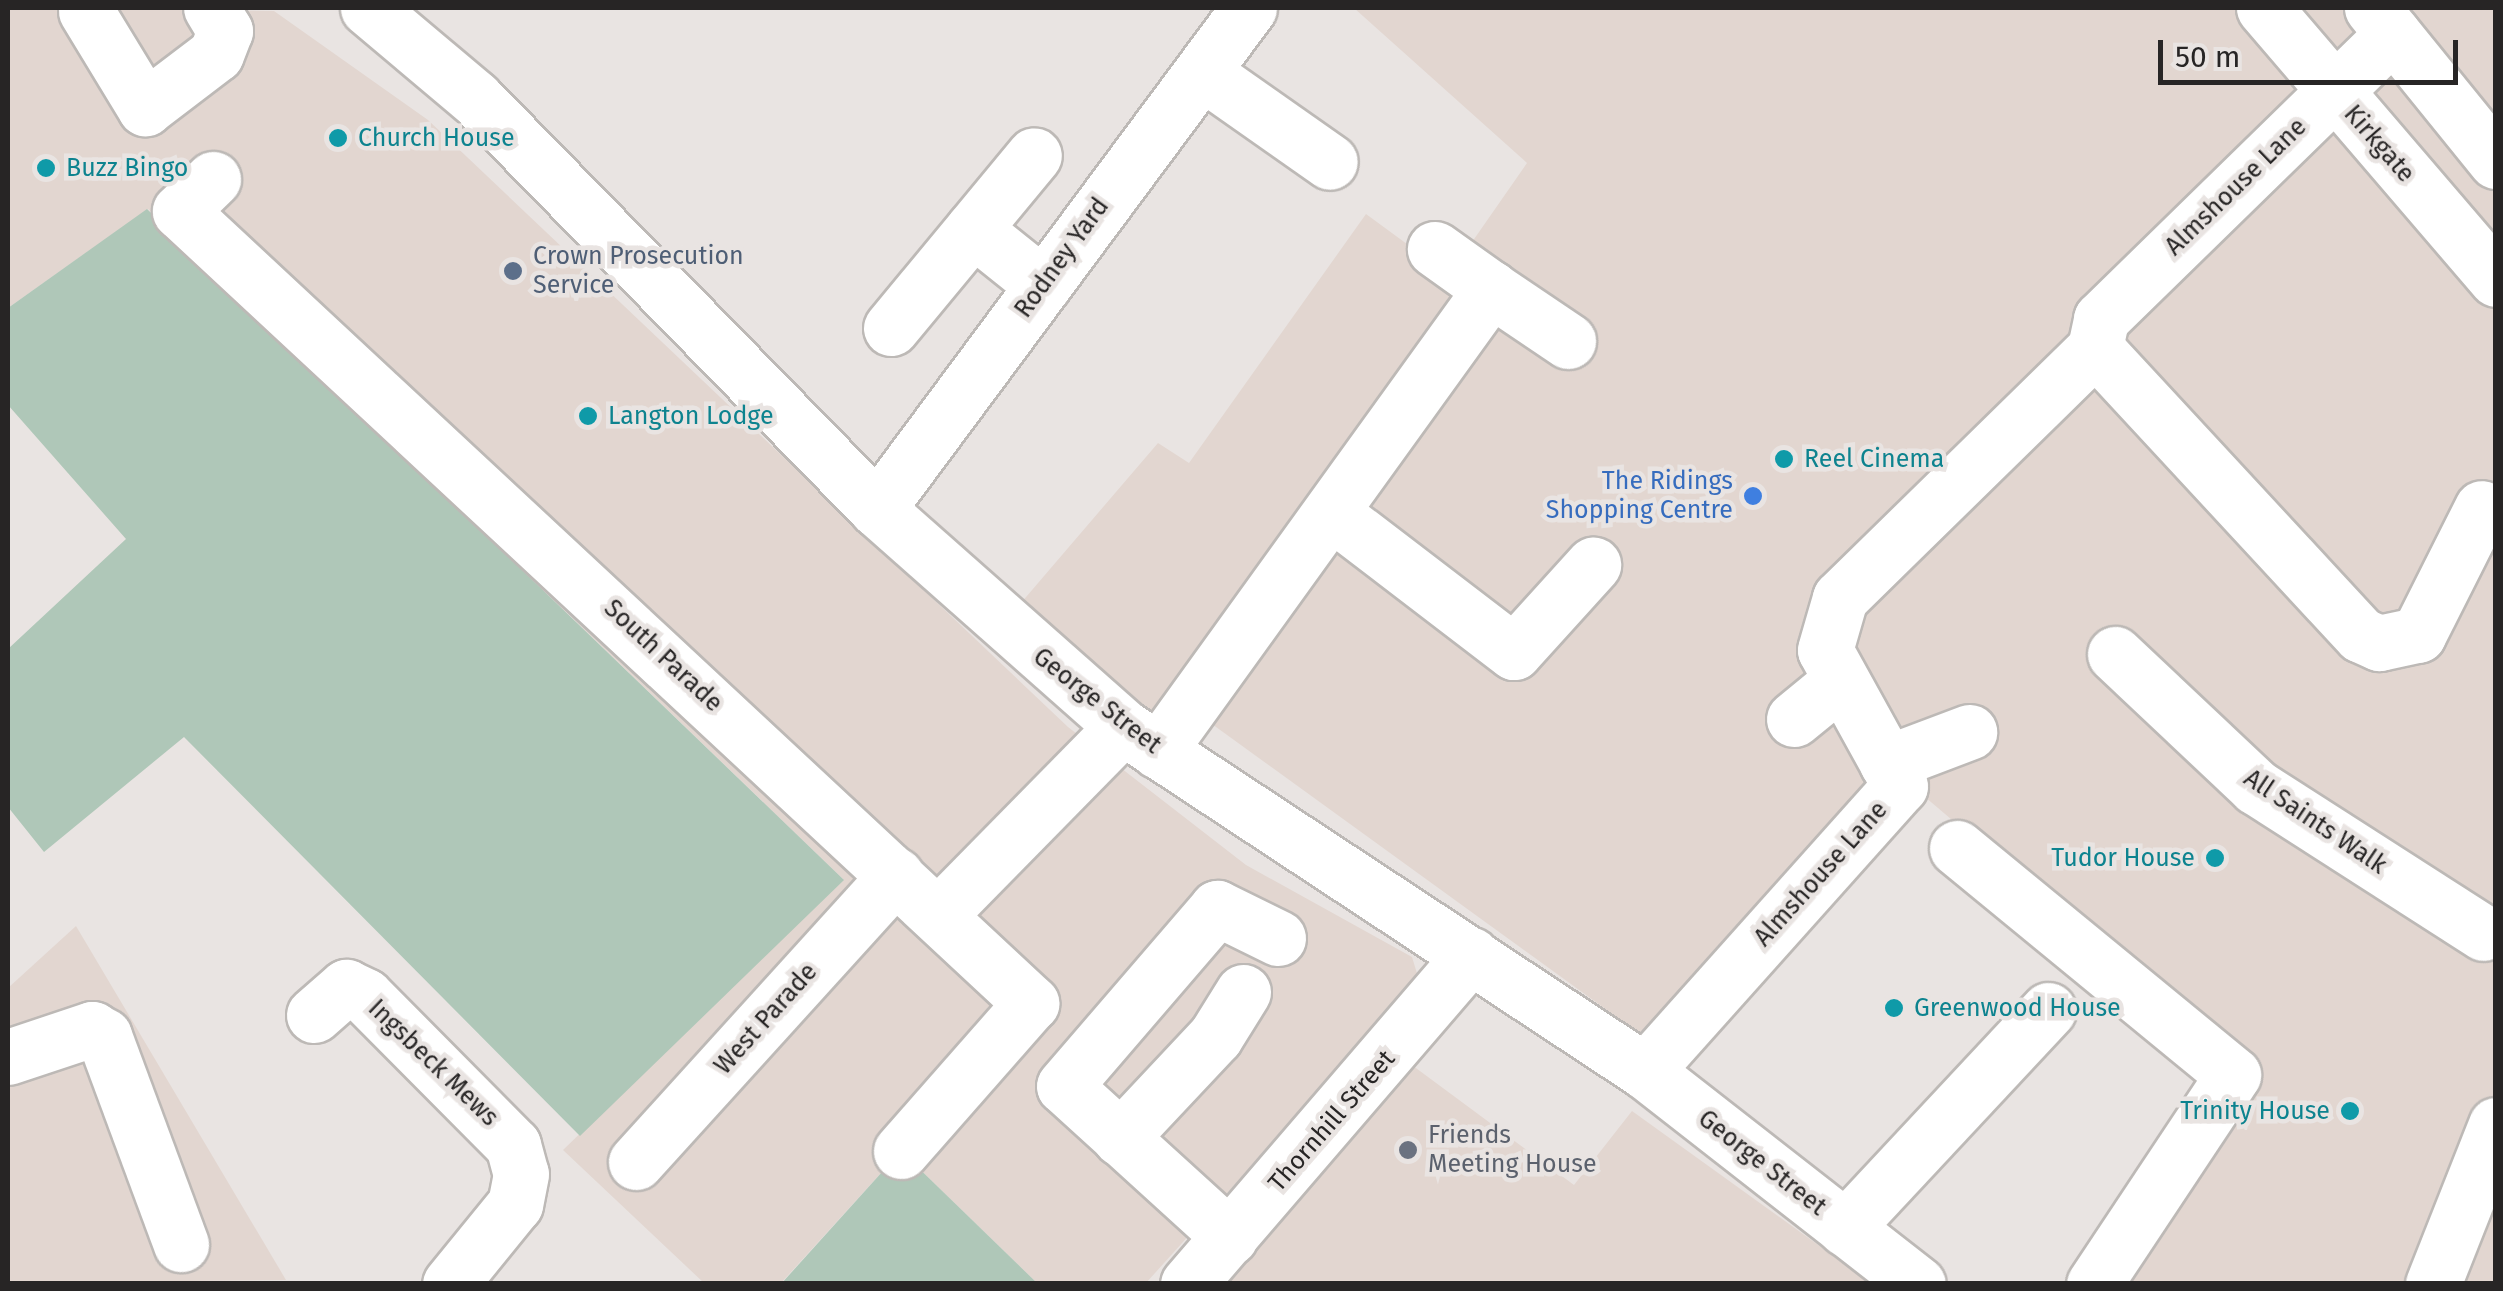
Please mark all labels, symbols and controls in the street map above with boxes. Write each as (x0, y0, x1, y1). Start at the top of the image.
scale bar (2163, 20, 2463, 82)
text: 50 m (2175, 39, 2240, 75)
street label: Kirkgate (2337, 99, 2421, 189)
street label: Almshouse Lane (2159, 112, 2313, 262)
place label: Church House (358, 123, 515, 153)
marker: Church House (327, 127, 349, 149)
place label: Buzz Bingo (66, 153, 188, 183)
marker: Buzz Bingo (35, 157, 57, 179)
street label: Rodney Yard (1009, 192, 1115, 324)
place label: Crown Prosecution Service (533, 242, 744, 301)
marker: Crown Prosecution Service (502, 260, 524, 282)
place label: Langton Lodge (608, 401, 774, 431)
marker: Langton Lodge (577, 405, 599, 427)
place label: Reel Cinema (1804, 444, 1944, 474)
marker: Reel Cinema (1773, 448, 1795, 470)
place label: The Ridings Shopping Centre (1546, 467, 1733, 526)
marker: The Ridings Shopping Centre (1742, 485, 1764, 507)
street label: South Parade (598, 594, 728, 718)
street label: George Street (1027, 642, 1167, 760)
street label: All Saints Walk (2238, 763, 2392, 881)
street label: Almshouse Lane (1748, 795, 1894, 953)
place label: Tudor House (2051, 843, 2195, 873)
marker: Tudor House (2204, 847, 2226, 869)
street label: West Parade (708, 957, 824, 1081)
street label: Ingsbeck Mews (362, 993, 504, 1133)
place label: Greenwood House (1914, 993, 2121, 1023)
marker: Greenwood House (1883, 997, 1905, 1019)
street label: Thornhill Street (1263, 1044, 1401, 1198)
place label: Trinity House (2180, 1096, 2330, 1126)
marker: Trinity House (2339, 1100, 2361, 1122)
street label: George Street (1692, 1104, 1832, 1222)
place label: Friends Meeting House (1428, 1121, 1596, 1180)
marker: Friends Meeting House (1397, 1139, 1419, 1161)

